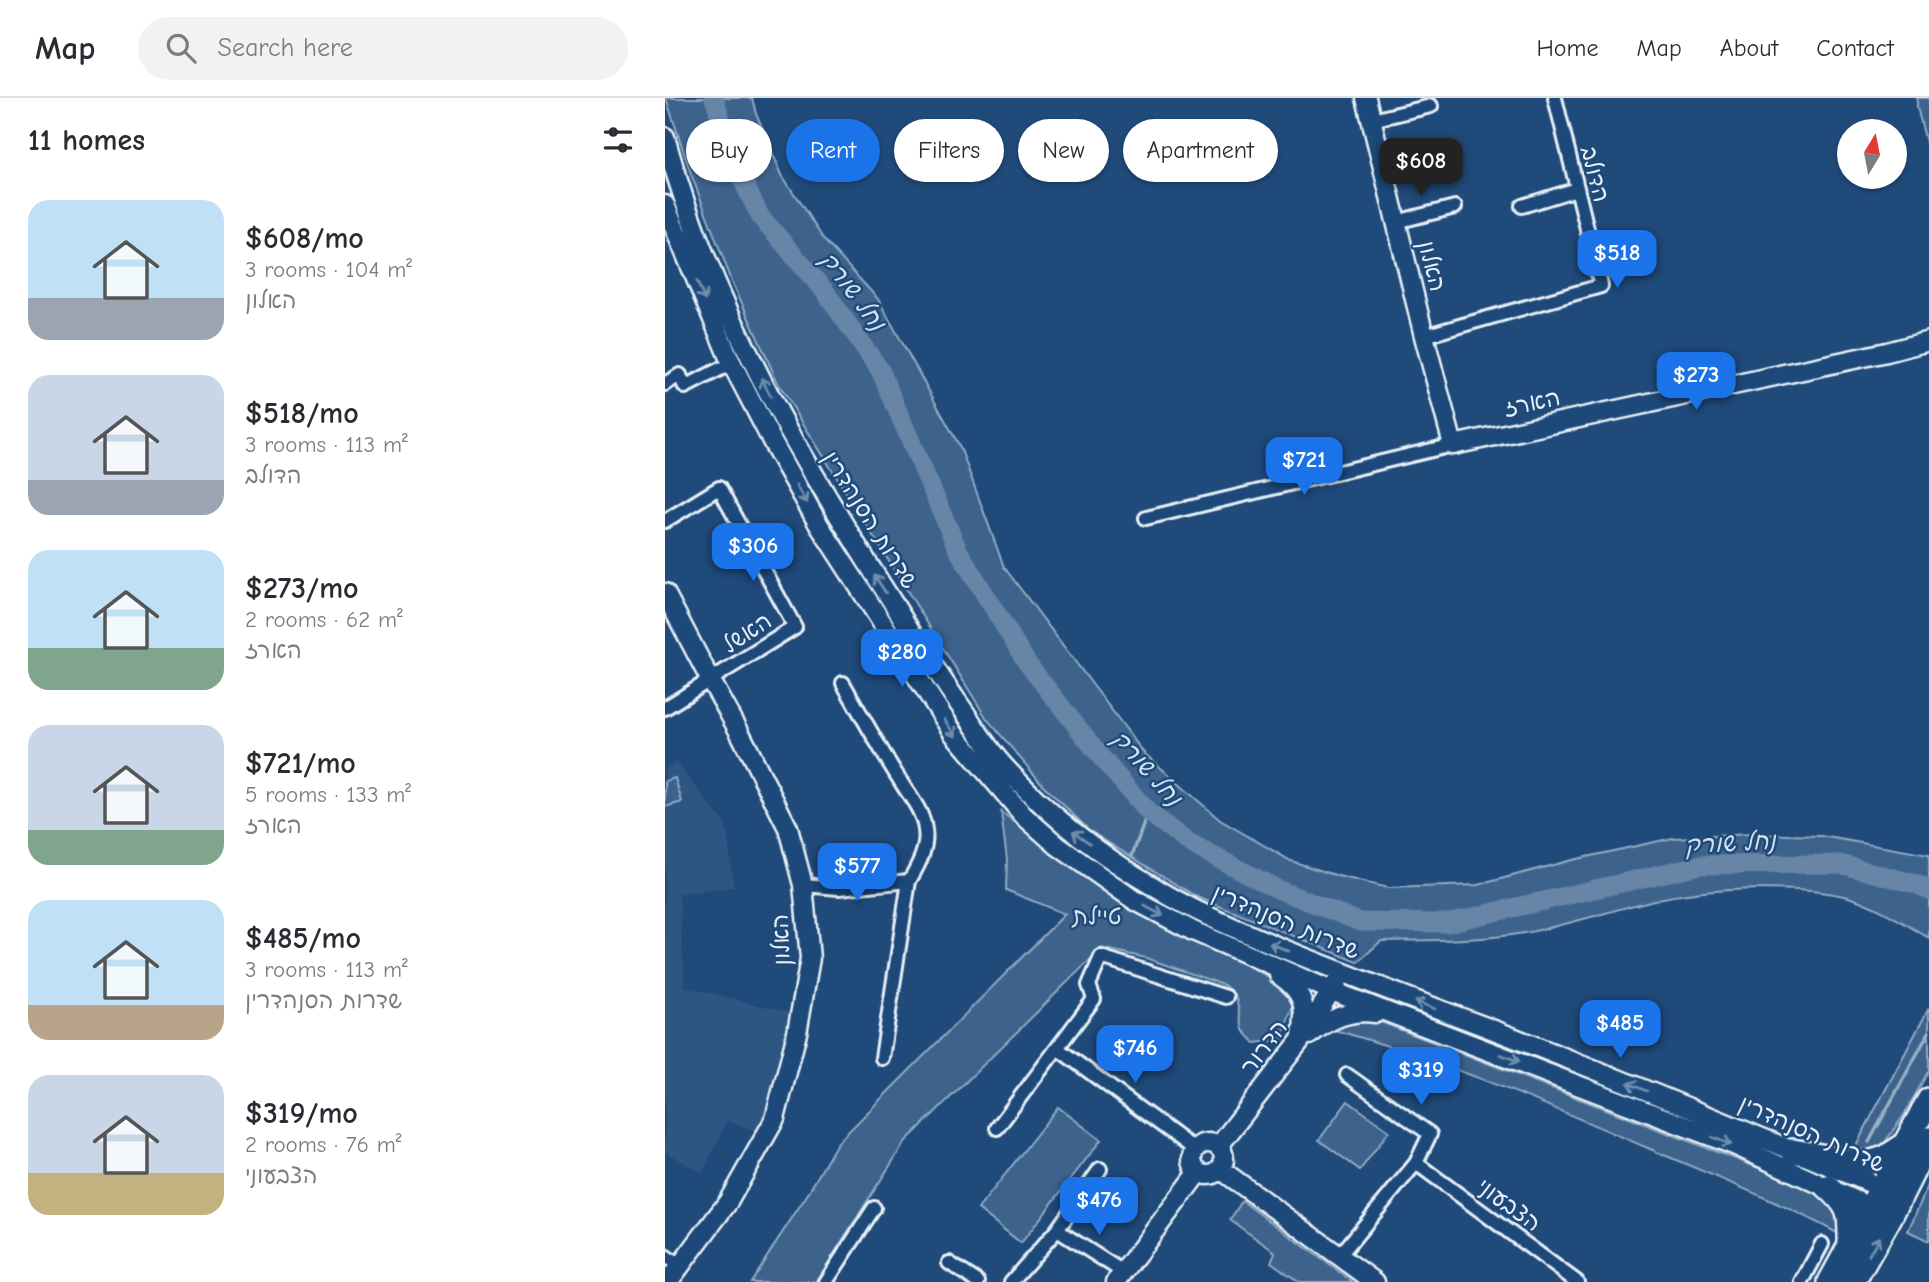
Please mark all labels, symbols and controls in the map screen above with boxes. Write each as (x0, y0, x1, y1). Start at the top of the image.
search box (138, 17, 628, 80)
text: Map (35, 29, 96, 67)
icon: search (162, 29, 200, 67)
text: Search here (218, 33, 353, 63)
text: Home (1537, 34, 1598, 62)
text: Map (1636, 34, 1682, 62)
text: About (1720, 34, 1778, 62)
text: Contact (1816, 34, 1894, 62)
chip: Buy (686, 119, 772, 182)
chip: Rent (786, 119, 880, 182)
chip: Filters (894, 119, 1004, 182)
chip: New (1018, 119, 1109, 182)
chip: Apartment (1123, 119, 1278, 182)
north arrow (1837, 119, 1907, 189)
map controls (1837, 119, 1907, 189)
icon: filters (599, 121, 637, 159)
text: 11 homes (28, 123, 145, 158)
pin: $608 (1380, 139, 1462, 198)
street label: הדולב (1575, 143, 1615, 205)
text: $608 (1396, 147, 1446, 174)
text: $608/mo (245, 221, 364, 256)
icon: home (84, 228, 168, 312)
pin: $518 (1576, 230, 1658, 290)
street label: האלון (1413, 238, 1451, 294)
text: $518 (1594, 239, 1640, 266)
water label: נחל שורק (814, 246, 893, 338)
text: 3 rooms · 104 m² (245, 256, 412, 283)
one-way arrow (695, 279, 708, 301)
text: האלון (245, 287, 296, 314)
pin: $273 (1655, 352, 1737, 412)
text: $273 (1673, 361, 1719, 388)
one-way arrow (758, 377, 772, 398)
street label: הארז (1501, 384, 1563, 422)
text: $518/mo (245, 396, 359, 431)
icon: home (84, 403, 168, 487)
text: 3 rooms · 113 m² (245, 431, 408, 458)
pin: $721 (1263, 438, 1345, 497)
street label: שדרות הסנהדרין (816, 446, 923, 594)
text: $721 (1282, 446, 1326, 473)
text: הדולב (245, 462, 302, 489)
one-way arrow (795, 484, 809, 504)
pin: $306 (712, 524, 794, 583)
text: $306 (728, 532, 778, 559)
text: $273/mo (245, 571, 359, 606)
one-way arrow (873, 574, 887, 594)
icon: home (84, 578, 168, 662)
text: 2 rooms · 62 m² (245, 606, 403, 633)
street label: האשל (717, 607, 777, 659)
pin: $280 (861, 630, 943, 689)
text: הארז (245, 637, 302, 664)
text: $280 (877, 638, 927, 665)
one-way arrow (943, 718, 957, 737)
water label: נחל שורק (1105, 725, 1189, 813)
text: $721/mo (245, 746, 356, 781)
icon: home (84, 753, 168, 837)
text: 5 rooms · 133 m² (245, 781, 411, 808)
text: הארז (245, 812, 302, 839)
water label: נחל שורק (1684, 827, 1778, 860)
one-way arrow (1072, 830, 1091, 844)
pin: $577 (816, 844, 898, 903)
text: $577 (834, 852, 880, 879)
street label: שדרות הסנהדרין (1208, 879, 1364, 966)
park label: טיילת (1071, 903, 1122, 930)
one-way arrow (1143, 904, 1164, 918)
street label: האלון (767, 914, 795, 966)
text: $485/mo (245, 921, 361, 956)
icon: home (84, 928, 168, 1012)
one-way arrow (1269, 940, 1291, 953)
text: 3 rooms · 113 m² (245, 956, 408, 983)
text: שדרות הסנהדרין (245, 987, 402, 1014)
one-way arrow (1415, 997, 1437, 1010)
pin: $485 (1579, 1000, 1661, 1060)
text: $485 (1596, 1009, 1644, 1036)
street label: הדרור (1235, 1014, 1293, 1080)
pin: $746 (1094, 1026, 1176, 1085)
text: $746 (1112, 1034, 1158, 1061)
pin: $319 (1380, 1048, 1462, 1107)
one-way arrow (1499, 1053, 1521, 1066)
text: $319 (1398, 1056, 1444, 1083)
one-way arrow (1627, 1080, 1649, 1093)
street label: שדרות הסנהדרין (1734, 1090, 1889, 1179)
text: $319/mo (245, 1096, 358, 1131)
icon: home (84, 1103, 168, 1187)
text: 2 rooms · 76 m² (245, 1131, 401, 1158)
one-way arrow (1711, 1135, 1733, 1148)
text: הצבעוני (245, 1162, 318, 1189)
street label: הצבעוני (1472, 1173, 1546, 1237)
pin: $476 (1058, 1178, 1140, 1237)
text: $476 (1076, 1186, 1122, 1213)
one-way arrow (1868, 1236, 1881, 1257)

